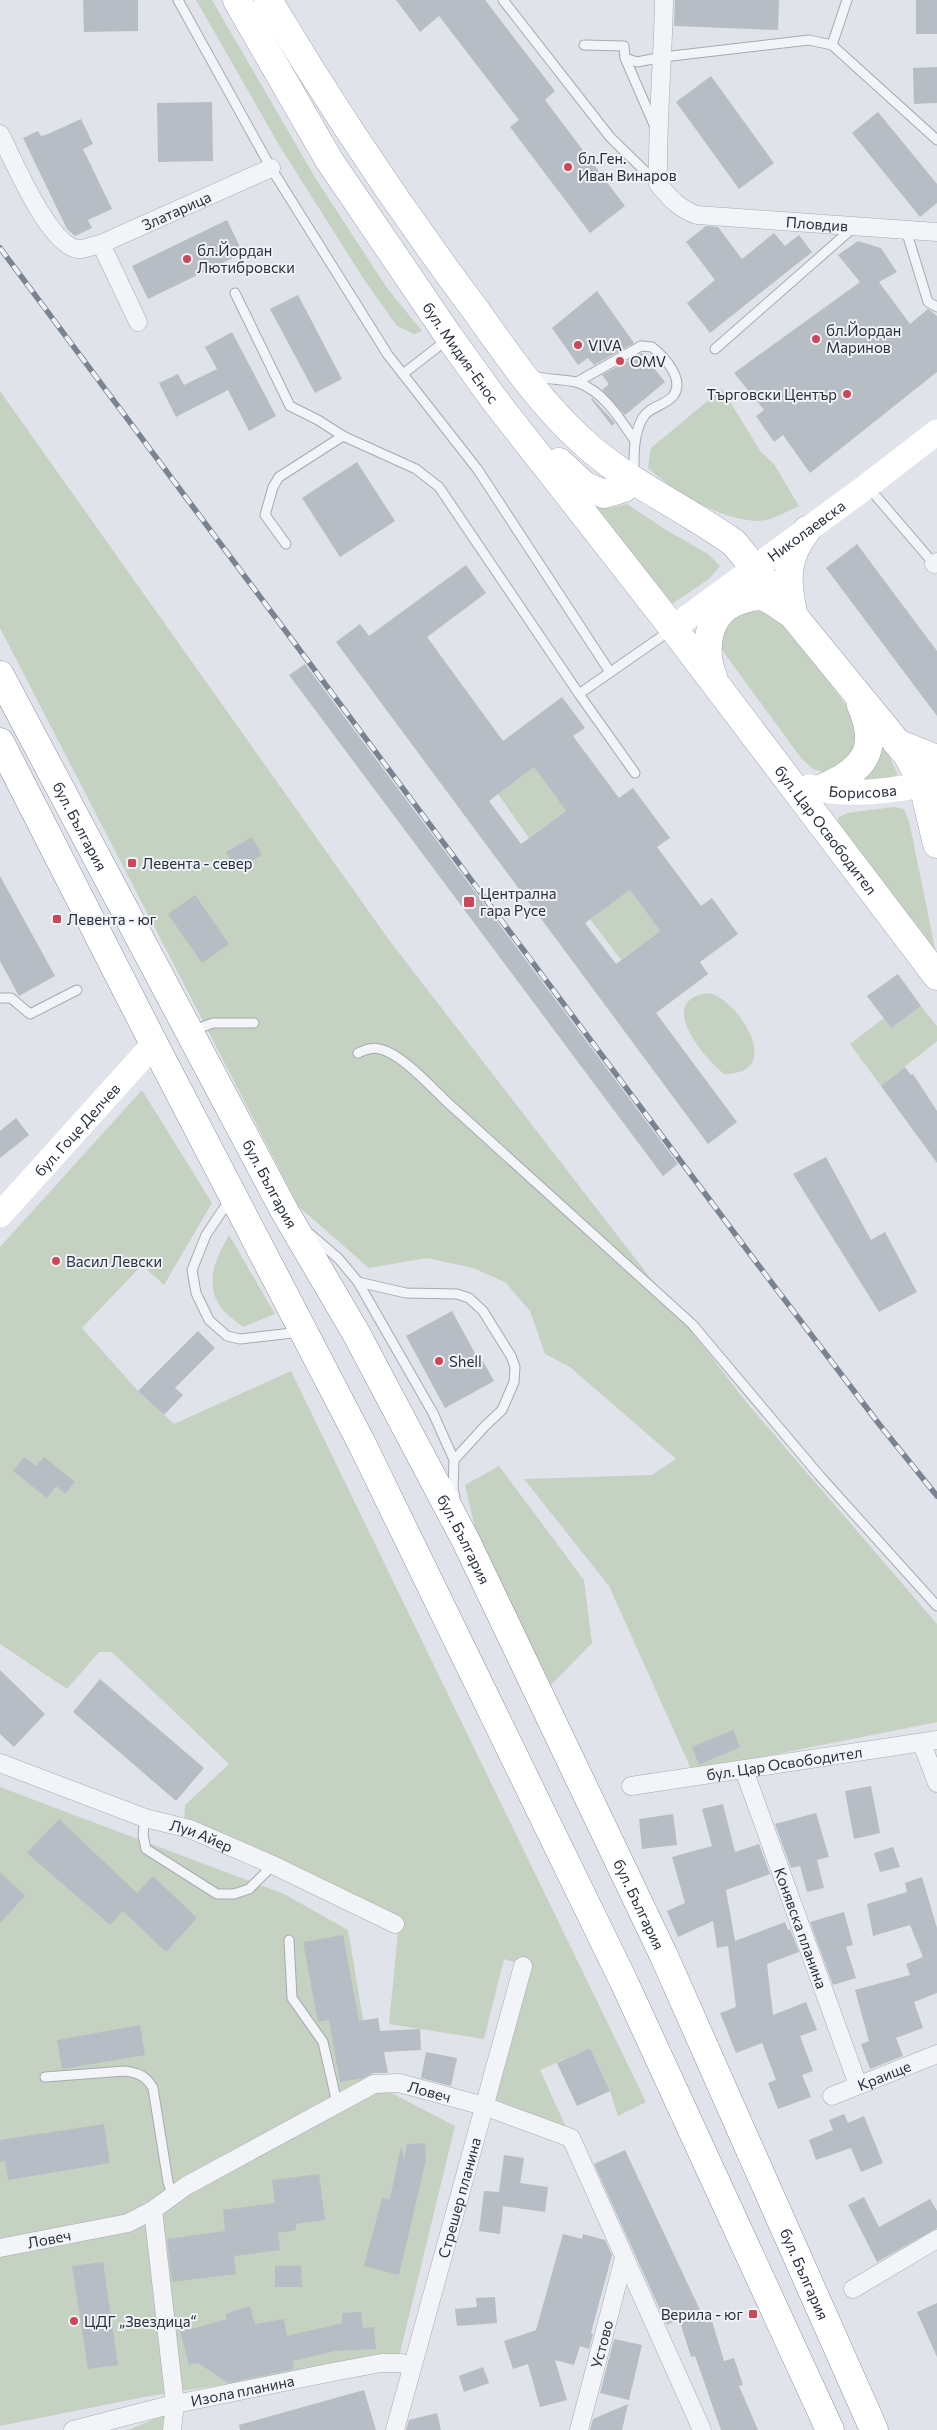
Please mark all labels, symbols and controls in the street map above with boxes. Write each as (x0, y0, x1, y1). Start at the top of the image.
place label: бл.Ген. Иван Винаров (578, 149, 677, 184)
marker: бл.Ген. Иван Винаров (562, 161, 574, 173)
street label: Златарица (139, 187, 214, 234)
street label: Пловдив (785, 212, 849, 235)
place label: бл.Йордан Лютибровски (197, 241, 295, 276)
marker: бл.Йордан Лютибровски (181, 253, 193, 265)
street label: бул. Мидия-Енос (419, 299, 503, 407)
place label: бл.Йордан Маринов (826, 321, 901, 356)
marker: бл.Йордан Маринов (810, 333, 822, 345)
place label: VIVA (588, 336, 622, 354)
marker: VIVA (572, 339, 584, 351)
place label: OMV (630, 352, 666, 370)
marker: OMV (614, 355, 626, 367)
place label: Търговски Център (707, 385, 837, 403)
marker: Търговски Център (841, 388, 853, 400)
street label: Николаевска (764, 496, 849, 565)
street label: бул. Цар Освободител (771, 762, 881, 898)
street label: бул. България (49, 779, 111, 874)
street label: Борисова (828, 780, 898, 801)
place label: Левента - север (142, 854, 252, 872)
marker: Левента - север (126, 857, 138, 869)
place label: Централна гара Русе (480, 884, 557, 919)
marker: Централна гара Русе (462, 895, 476, 909)
place label: Левента - юг (67, 910, 157, 928)
marker: Левента - юг (51, 913, 63, 925)
street label: бул. Гоце Делчев (30, 1079, 124, 1180)
street label: бул. България (239, 1136, 301, 1231)
place label: Васил Левски (66, 1252, 162, 1270)
marker: Васил Левски (50, 1255, 62, 1267)
place label: Shell (449, 1352, 482, 1370)
marker: Shell (433, 1355, 445, 1367)
street label: бул. България (434, 1491, 494, 1587)
street label: бул. Цар Освободител (705, 1742, 864, 1784)
street label: Луи Айер (168, 1815, 236, 1855)
street label: бул. България (610, 1856, 669, 1952)
street label: Конявска планина (771, 1865, 831, 1991)
street label: Краище (855, 2056, 913, 2094)
street label: Ловеч (406, 2077, 453, 2106)
street label: Стрешер планина (434, 2135, 484, 2260)
street label: Ловеч (26, 2225, 72, 2251)
street label: бул. България (777, 2225, 833, 2322)
place label: Верила - юг (661, 2305, 743, 2323)
marker: Верила - юг (747, 2308, 759, 2320)
place label: ЦДГ „Звездица“ (84, 2312, 197, 2330)
marker: ЦДГ „Звездица“ (68, 2315, 80, 2327)
street label: Устово (587, 2318, 616, 2370)
street label: Изола планина (189, 2371, 296, 2410)

